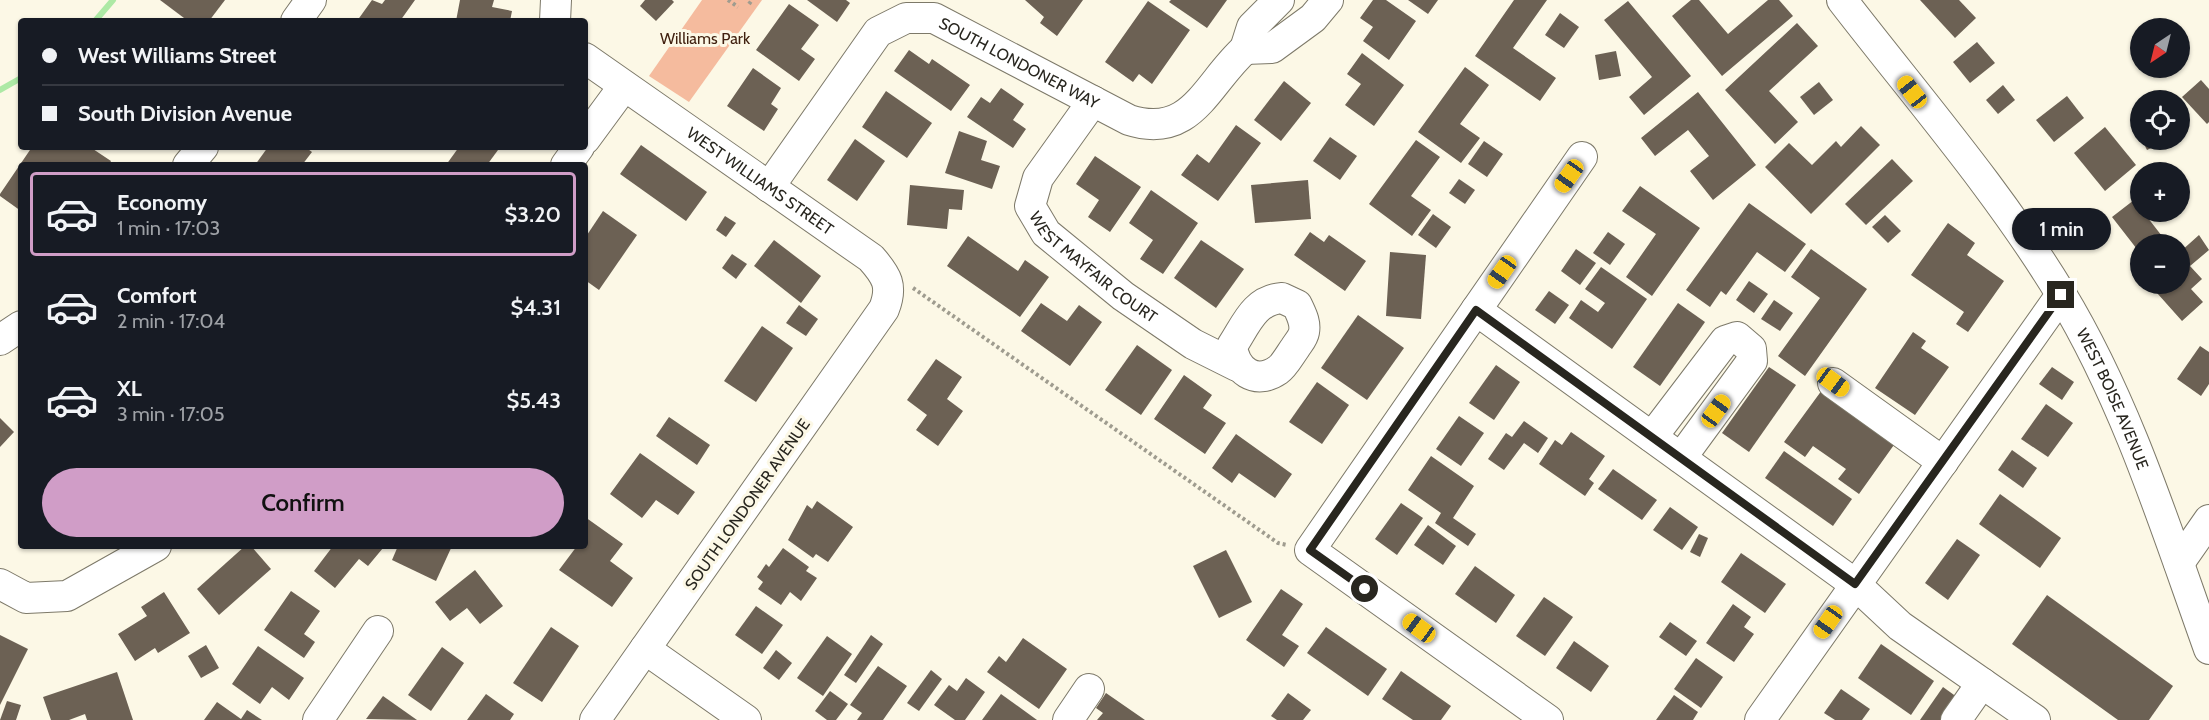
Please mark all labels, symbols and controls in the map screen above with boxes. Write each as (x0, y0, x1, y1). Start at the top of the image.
street label: SOUTH LONDONER WAY (936, 13, 1103, 113)
north arrow (2130, 18, 2190, 78)
map controls (2130, 18, 2190, 294)
park label: Williams Park (660, 29, 751, 48)
text: West Williams Street (78, 42, 276, 69)
car (1894, 72, 1930, 112)
button: locate (2130, 90, 2190, 150)
text: South Division Avenue (78, 100, 292, 127)
street label: WEST WILLIAMS STREET (683, 123, 837, 239)
car (1551, 156, 1587, 196)
button: + (2130, 162, 2190, 222)
icon: car (45, 187, 99, 241)
text: Economy (117, 189, 207, 216)
text: $3.20 (505, 201, 561, 228)
street label: WEST MAYFAIR COURT (1025, 208, 1161, 327)
callout: 1 min (2012, 208, 2110, 250)
text: 1 min · 17:03 (117, 216, 220, 240)
text: 1 min (2039, 217, 2084, 241)
button: − (2130, 234, 2190, 294)
car (1484, 252, 1520, 292)
icon: car (45, 280, 99, 334)
route end (2047, 281, 2074, 308)
text: Comfort (117, 282, 196, 309)
text: $4.31 (511, 294, 561, 321)
text: 2 min · 17:04 (117, 309, 225, 333)
street label: WEST BOISE AVENUE (2072, 325, 2153, 472)
car (1813, 364, 1853, 400)
icon: car (45, 373, 99, 427)
text: XL (117, 375, 142, 402)
text: $5.43 (506, 387, 561, 414)
car (1698, 391, 1734, 431)
text: 3 min · 17:05 (117, 402, 225, 426)
street label: SOUTH LONDONER AVENUE (681, 415, 814, 594)
button: Confirm (42, 468, 564, 537)
route start (1351, 575, 1378, 602)
car (1810, 602, 1846, 642)
car (1399, 610, 1439, 646)

